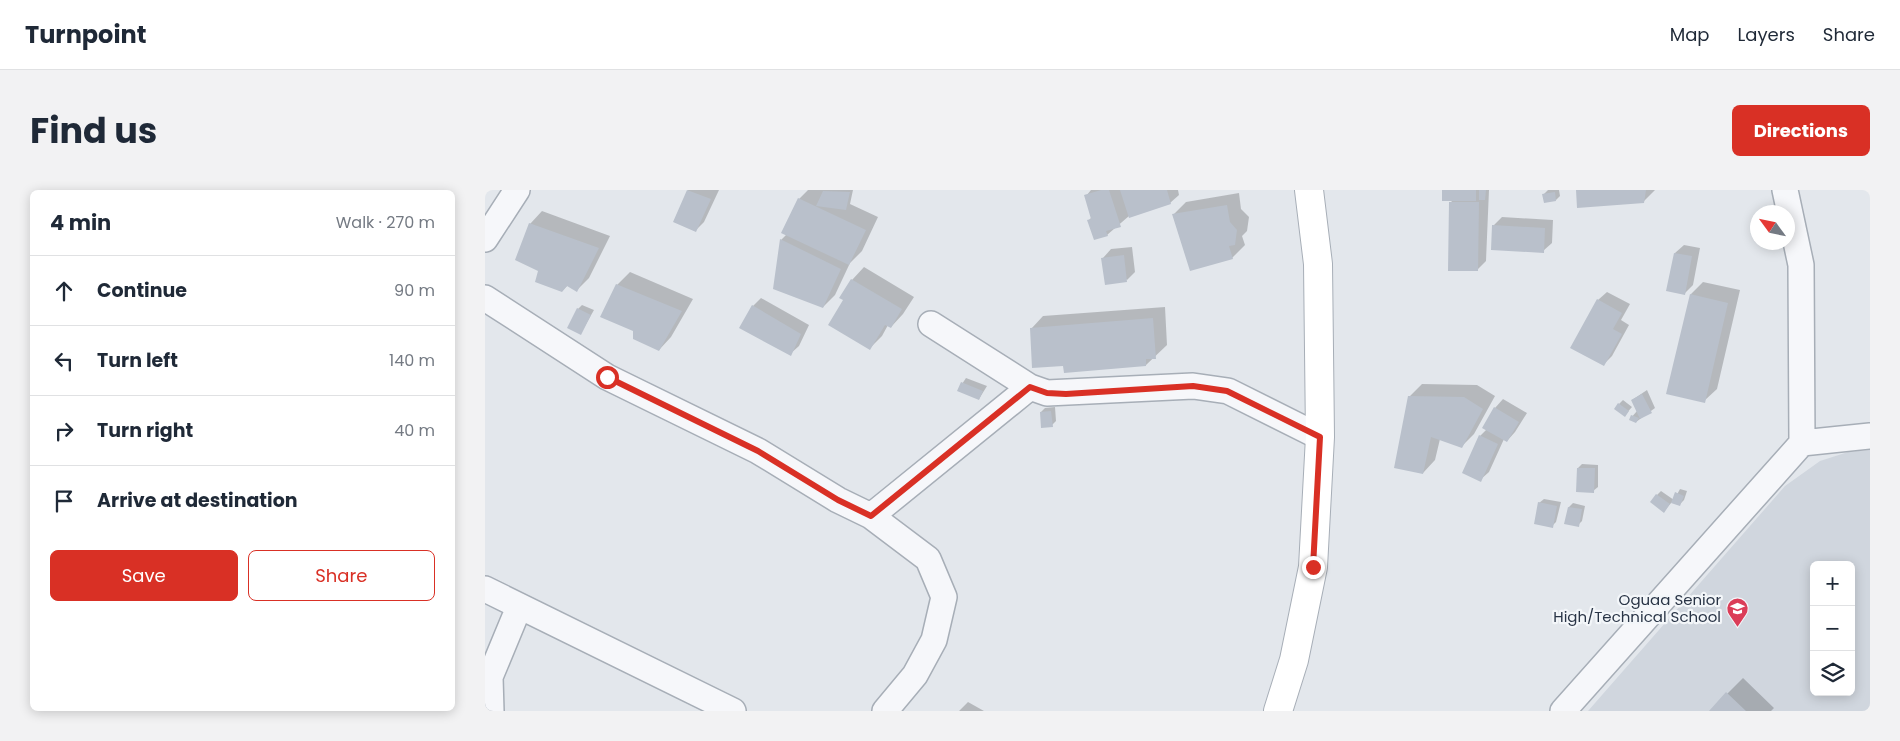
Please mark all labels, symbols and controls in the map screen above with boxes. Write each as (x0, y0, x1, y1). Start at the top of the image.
text: Turnpoint (25, 18, 146, 51)
text: Map (1670, 22, 1710, 47)
text: Layers (1738, 22, 1795, 47)
text: Share (1823, 22, 1875, 47)
button: Directions (1732, 105, 1870, 156)
text: Find us (30, 106, 157, 155)
north arrow (1750, 205, 1795, 250)
text: 4 min (50, 208, 111, 237)
text: Walk · 270 m (336, 211, 435, 234)
icon: ahead (50, 277, 78, 305)
text: Continue (97, 277, 187, 304)
text: 90 m (394, 279, 435, 302)
icon: left (50, 347, 78, 375)
text: Turn left (97, 347, 178, 374)
text: 140 m (389, 349, 435, 372)
route start (596, 366, 619, 389)
icon: right (50, 417, 78, 445)
text: Turn right (97, 417, 193, 444)
text: 40 m (394, 419, 435, 442)
icon: arrive (50, 487, 78, 515)
text: Arrive at destination (97, 487, 298, 514)
button: Save (50, 550, 238, 601)
button: Share (248, 550, 435, 601)
route end (1302, 556, 1325, 579)
map controls (1810, 561, 1855, 696)
button: + (1810, 561, 1855, 606)
place label: Oguaa Senior High/Technical School (1553, 589, 1721, 627)
school or university icon: Oguaa Senior High/Technical School (1725, 597, 1749, 628)
button: − (1810, 606, 1855, 651)
button: layers (1810, 651, 1855, 696)

